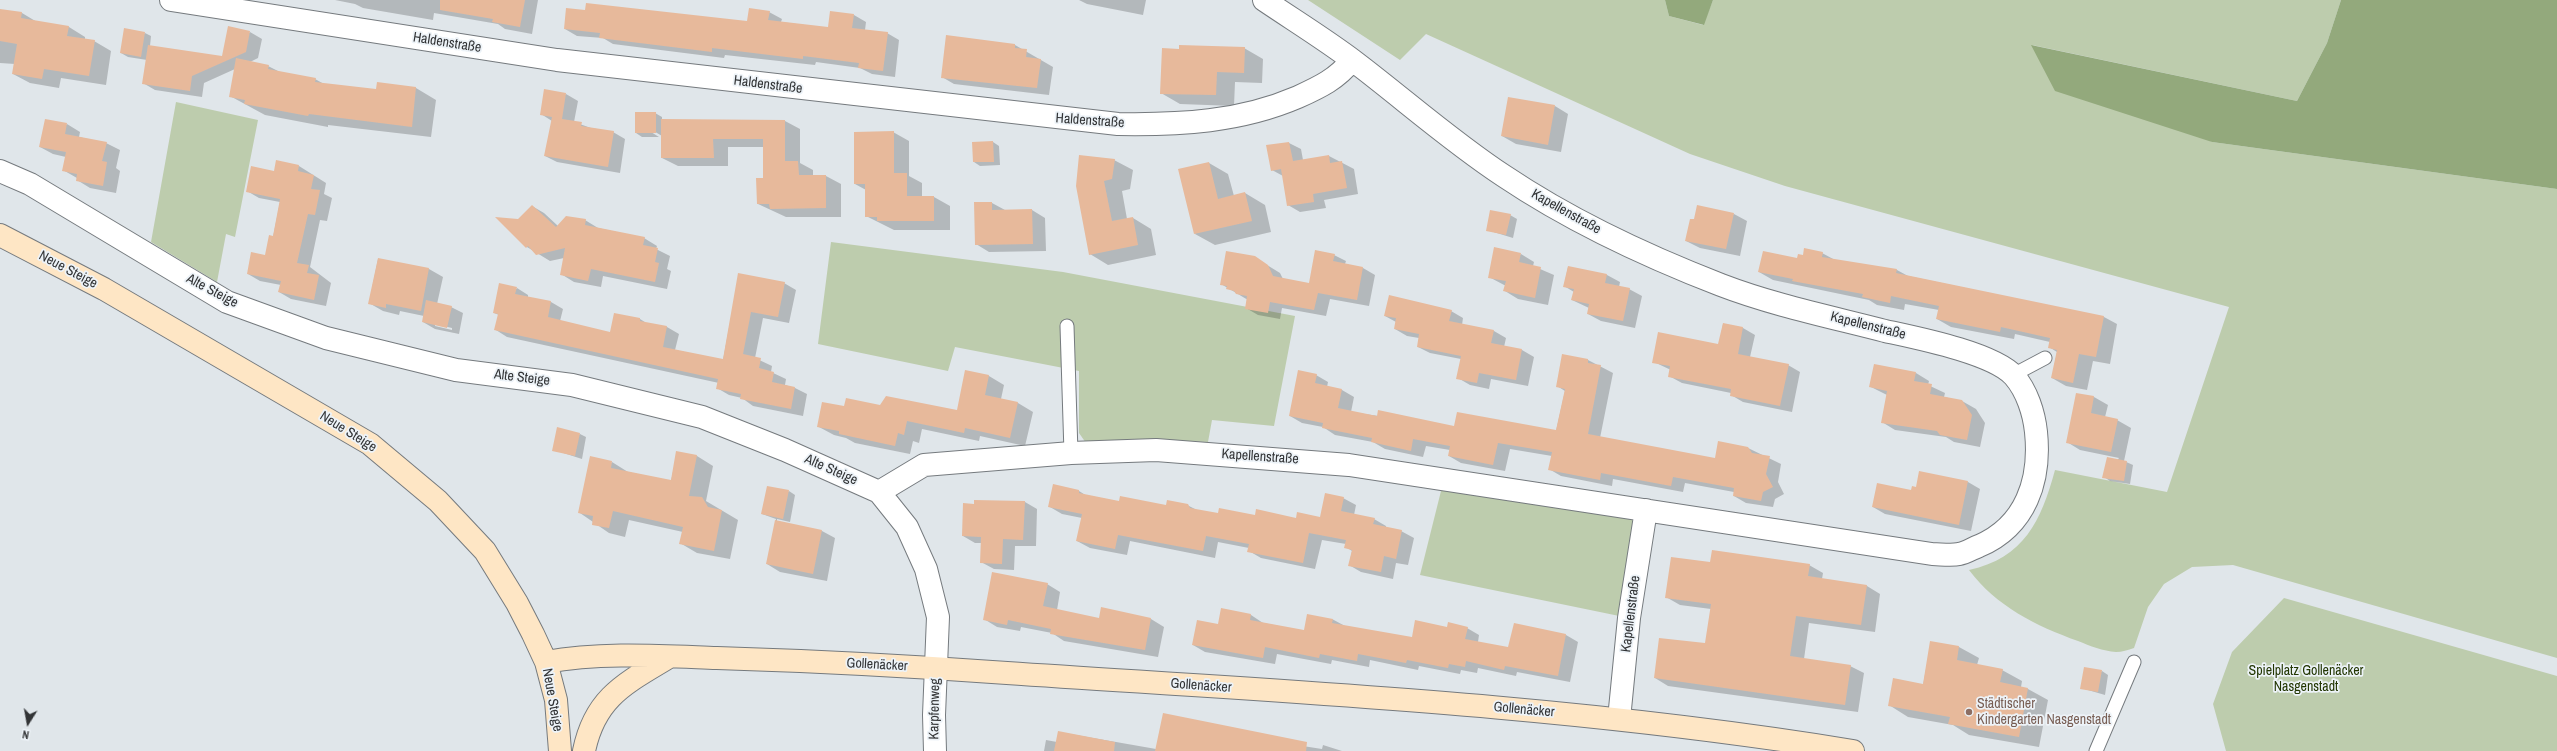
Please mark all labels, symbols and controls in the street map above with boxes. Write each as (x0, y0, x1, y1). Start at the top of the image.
street label: Haldenstraße (412, 29, 482, 57)
street label: Haldenstraße (733, 72, 803, 98)
street label: Haldenstraße (1055, 110, 1125, 132)
street label: Kapellenstraße (1528, 186, 1604, 238)
street label: Neue Steige (36, 248, 100, 292)
street label: Alte Steige (183, 270, 241, 312)
street label: Kapellenstraße (1829, 309, 1907, 343)
street label: Alte Steige (493, 366, 551, 390)
street label: Neue Steige (316, 408, 380, 456)
street label: Kapellenstraße (1221, 446, 1299, 468)
street label: Alte Steige (802, 451, 860, 489)
street label: Kapellenstraße (1618, 575, 1644, 653)
street label: Gollenäcker (846, 655, 908, 675)
park label: Spielplatz Gollenäcker Nasgenstadt (2249, 663, 2363, 696)
street label: Neue Steige (538, 667, 566, 733)
street label: Gollenäcker (1170, 675, 1232, 697)
street label: Karpfenweg (926, 678, 944, 740)
place label: Städtischer Kindergarten Nasgenstadt (1977, 696, 2111, 728)
street label: Gollenäcker (1493, 699, 1555, 721)
north arrow (8, 703, 48, 743)
marker: Städtischer Kindergarten Nasgenstadt (1964, 707, 1974, 717)
text: N (21, 727, 30, 742)

